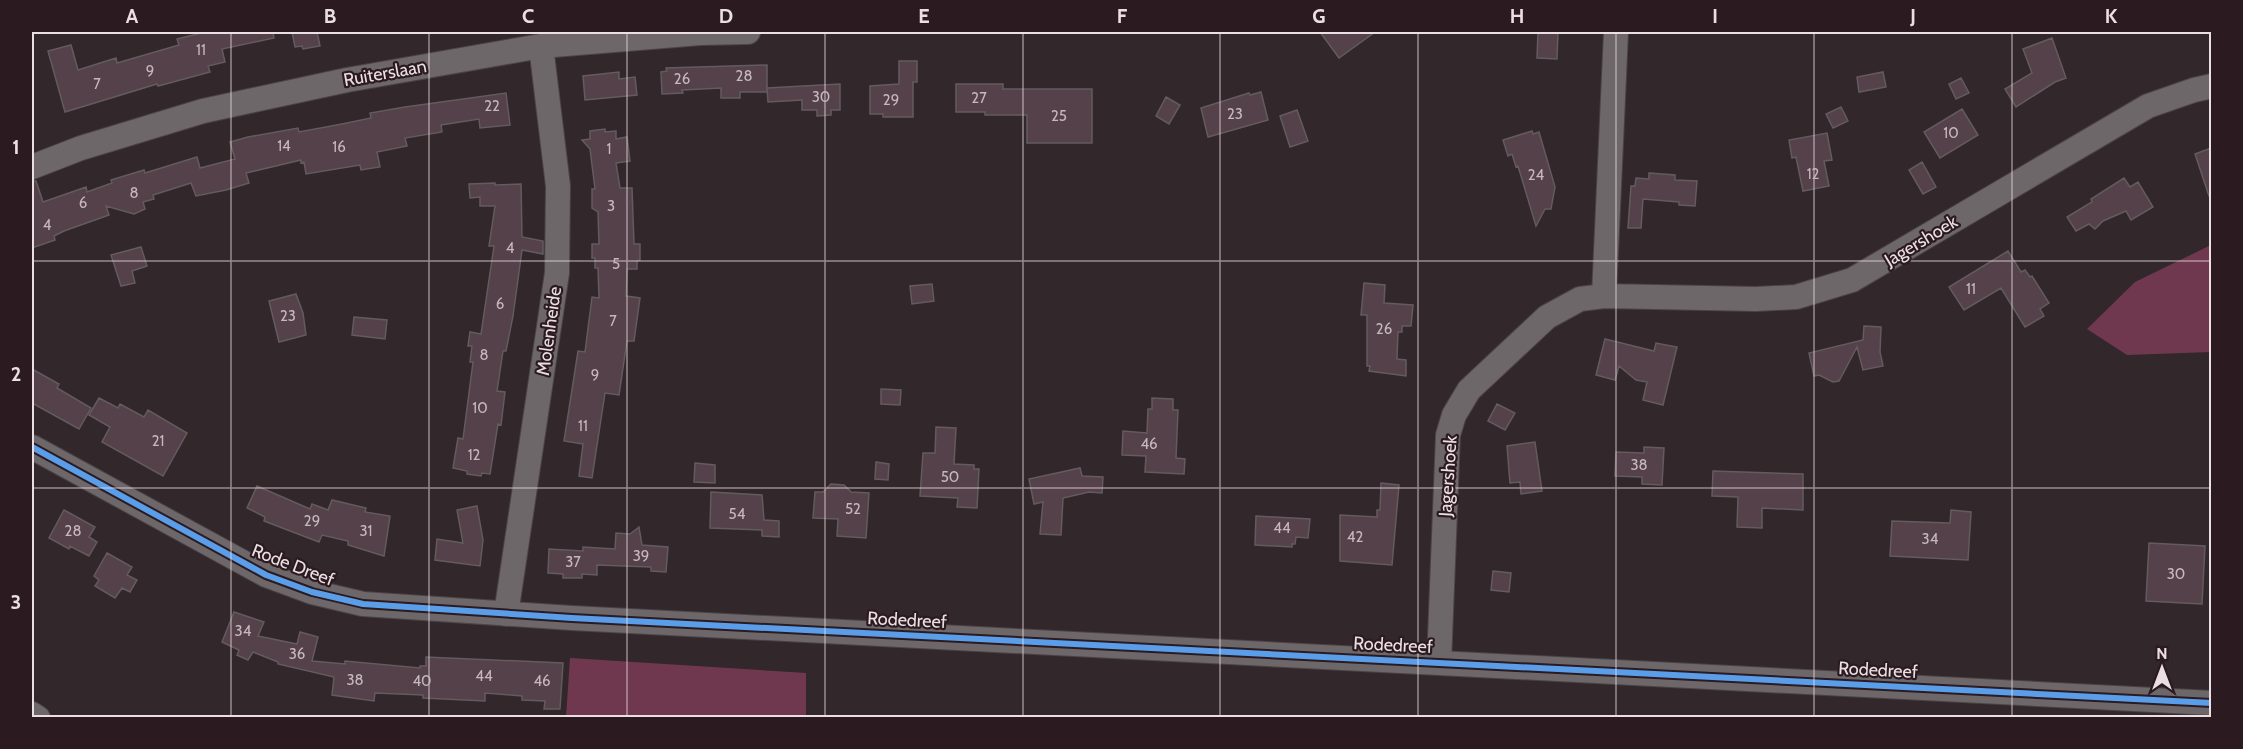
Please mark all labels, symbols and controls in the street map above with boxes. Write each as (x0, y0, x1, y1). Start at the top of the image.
text: A (126, 4, 139, 28)
text: B (324, 4, 336, 28)
text: C (522, 4, 534, 28)
text: D (719, 4, 733, 28)
text: E (918, 4, 930, 28)
text: F (1117, 4, 1128, 28)
text: G (1312, 4, 1326, 28)
text: H (1510, 4, 1524, 28)
text: I (1712, 4, 1718, 28)
text: J (1909, 4, 1916, 28)
text: K (2105, 4, 2118, 28)
house number: 11 (196, 41, 206, 59)
street label: Ruiterslaan (342, 55, 428, 91)
house number: 9 (146, 62, 154, 80)
house number: 28 (736, 67, 752, 85)
house number: 26 (674, 70, 690, 88)
house number: 7 (93, 75, 101, 93)
house number: 30 (812, 88, 830, 106)
house number: 27 (971, 89, 987, 107)
house number: 29 (883, 91, 899, 109)
house number: 22 (484, 97, 500, 115)
house number: 23 (1227, 105, 1243, 123)
house number: 25 (1051, 107, 1067, 125)
house number: 10 (1943, 124, 1959, 142)
text: 1 (12, 135, 20, 159)
house number: 14 (277, 137, 291, 155)
house number: 16 (332, 138, 346, 156)
house number: 1 (607, 140, 611, 158)
house number: 12 (1807, 165, 1820, 183)
house number: 24 (1528, 166, 1545, 184)
house number: 8 (129, 184, 139, 202)
house number: 6 (79, 194, 87, 212)
house number: 3 (607, 197, 615, 215)
street label: Jagershoek (1880, 210, 1962, 272)
house number: 4 (43, 216, 52, 234)
house number: 4 (506, 239, 515, 257)
house number: 5 (612, 255, 620, 273)
house number: 11 (1966, 280, 1976, 298)
street label: Molenheide (532, 285, 566, 377)
house number: 6 (496, 295, 504, 313)
house number: 23 (280, 307, 296, 325)
house number: 7 (609, 312, 617, 330)
house number: 26 (1376, 320, 1392, 338)
house number: 8 (479, 346, 489, 364)
text: 2 (11, 362, 21, 386)
house number: 9 (591, 366, 599, 384)
house number: 10 (472, 399, 488, 417)
house number: 11 (578, 417, 588, 435)
house number: 21 (152, 432, 164, 450)
street label: Jagershoek (1434, 434, 1462, 518)
house number: 46 (1140, 435, 1158, 453)
house number: 12 (468, 446, 481, 464)
house number: 38 (1630, 456, 1648, 474)
house number: 50 (941, 468, 959, 486)
house number: 52 (845, 500, 861, 518)
house number: 54 (729, 505, 746, 523)
house number: 29 (304, 512, 320, 530)
house number: 44 (1273, 519, 1291, 537)
house number: 28 (65, 522, 81, 540)
house number: 31 (359, 522, 373, 540)
house number: 42 (1347, 528, 1363, 546)
house number: 34 (1922, 530, 1939, 548)
street label: Rode Dreef (249, 539, 337, 591)
house number: 39 (633, 547, 649, 565)
house number: 37 (565, 553, 581, 571)
house number: 30 (2167, 565, 2185, 583)
text: 3 (11, 590, 21, 614)
street label: Rodedreef (867, 607, 947, 633)
house number: 34 (235, 622, 252, 640)
street label: Rodedreef (1353, 632, 1433, 658)
north arrow (2132, 638, 2192, 698)
text: N (2156, 644, 2168, 663)
house number: 36 (289, 645, 305, 663)
street label: Rodedreef (1838, 657, 1918, 683)
house number: 44 (475, 667, 493, 685)
house number: 38 (346, 671, 364, 689)
house number: 40 (412, 672, 432, 690)
house number: 46 (533, 672, 551, 690)

